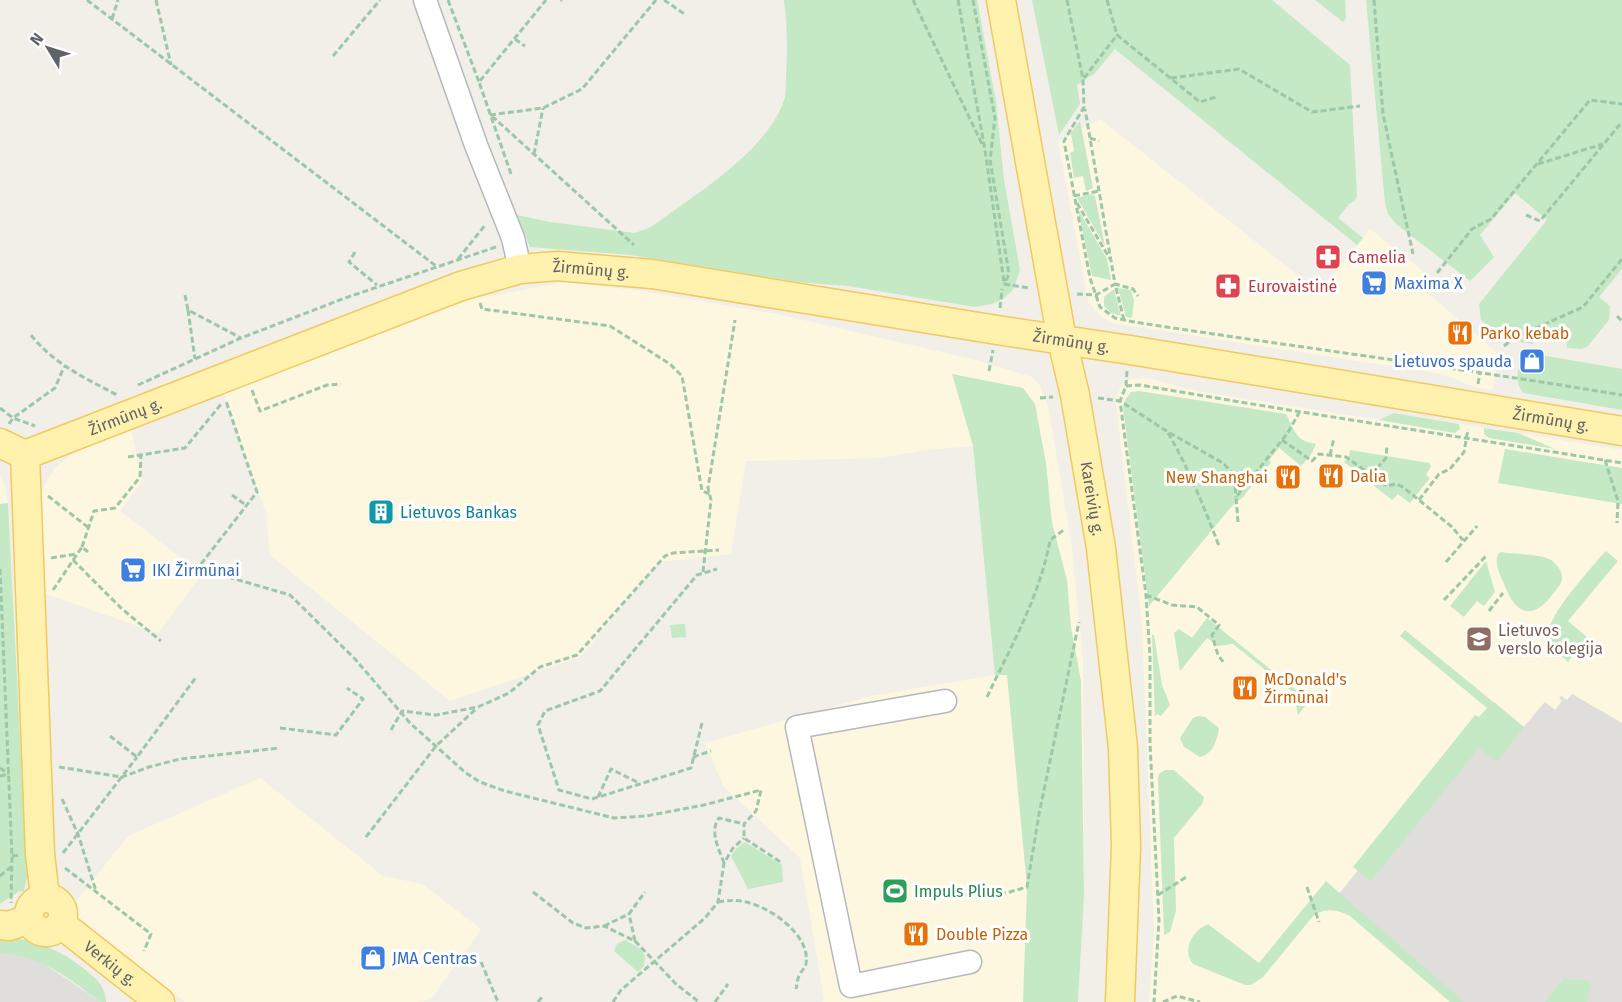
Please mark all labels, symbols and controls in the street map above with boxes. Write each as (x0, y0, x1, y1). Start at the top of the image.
north arrow (18, 18, 78, 78)
text: N (26, 29, 47, 49)
pharmacy icon: Camelia (1313, 242, 1343, 272)
place label: Camelia (1348, 248, 1406, 267)
street label: Žirmūnų g. (552, 256, 630, 282)
supermarket icon: Maxima X (1359, 268, 1389, 298)
pharmacy icon: Eurovaistinė (1213, 271, 1243, 301)
place label: Maxima X (1394, 274, 1463, 293)
place label: Eurovaistinė (1248, 277, 1337, 296)
restaurant icon: Parko kebab (1445, 318, 1475, 348)
place label: Parko kebab (1480, 324, 1569, 343)
street label: Žirmūnų g. (1032, 326, 1111, 357)
shop icon: Lietuvos spauda (1517, 346, 1547, 376)
place label: Lietuvos spauda (1394, 352, 1512, 371)
street label: Žirmūnų g. (85, 394, 165, 440)
street label: Žirmūnų g. (1511, 403, 1591, 435)
street label: Kareivių g. (1076, 460, 1108, 537)
restaurant icon: Dalia (1316, 461, 1346, 491)
restaurant icon: New Shanghai (1273, 462, 1303, 492)
place label: Dalia (1350, 467, 1387, 486)
place label: New Shanghai (1166, 468, 1268, 487)
building icon: Lietuvos Bankas (366, 497, 396, 527)
place label: Lietuvos Bankas (400, 503, 517, 522)
supermarket icon: IKI Žirmūnai (118, 555, 148, 585)
place label: IKI Žirmūnai (152, 560, 240, 580)
place label: Lietuvos verslo kolegija (1498, 621, 1603, 658)
school or university icon: Lietuvos verslo kolegija (1464, 624, 1494, 654)
place label: McDonald's Žirmūnai (1264, 670, 1347, 707)
restaurant icon: McDonald's Žirmūnai (1230, 673, 1260, 703)
sports icon: Impuls Plius (880, 876, 910, 906)
place label: Impuls Plius (914, 882, 1003, 901)
restaurant icon: Double Pizza (901, 919, 931, 949)
place label: Double Pizza (936, 925, 1028, 944)
street label: Verkių g. (80, 937, 140, 990)
shop icon: JMA Centras (358, 943, 388, 973)
place label: JMA Centras (392, 949, 477, 968)

